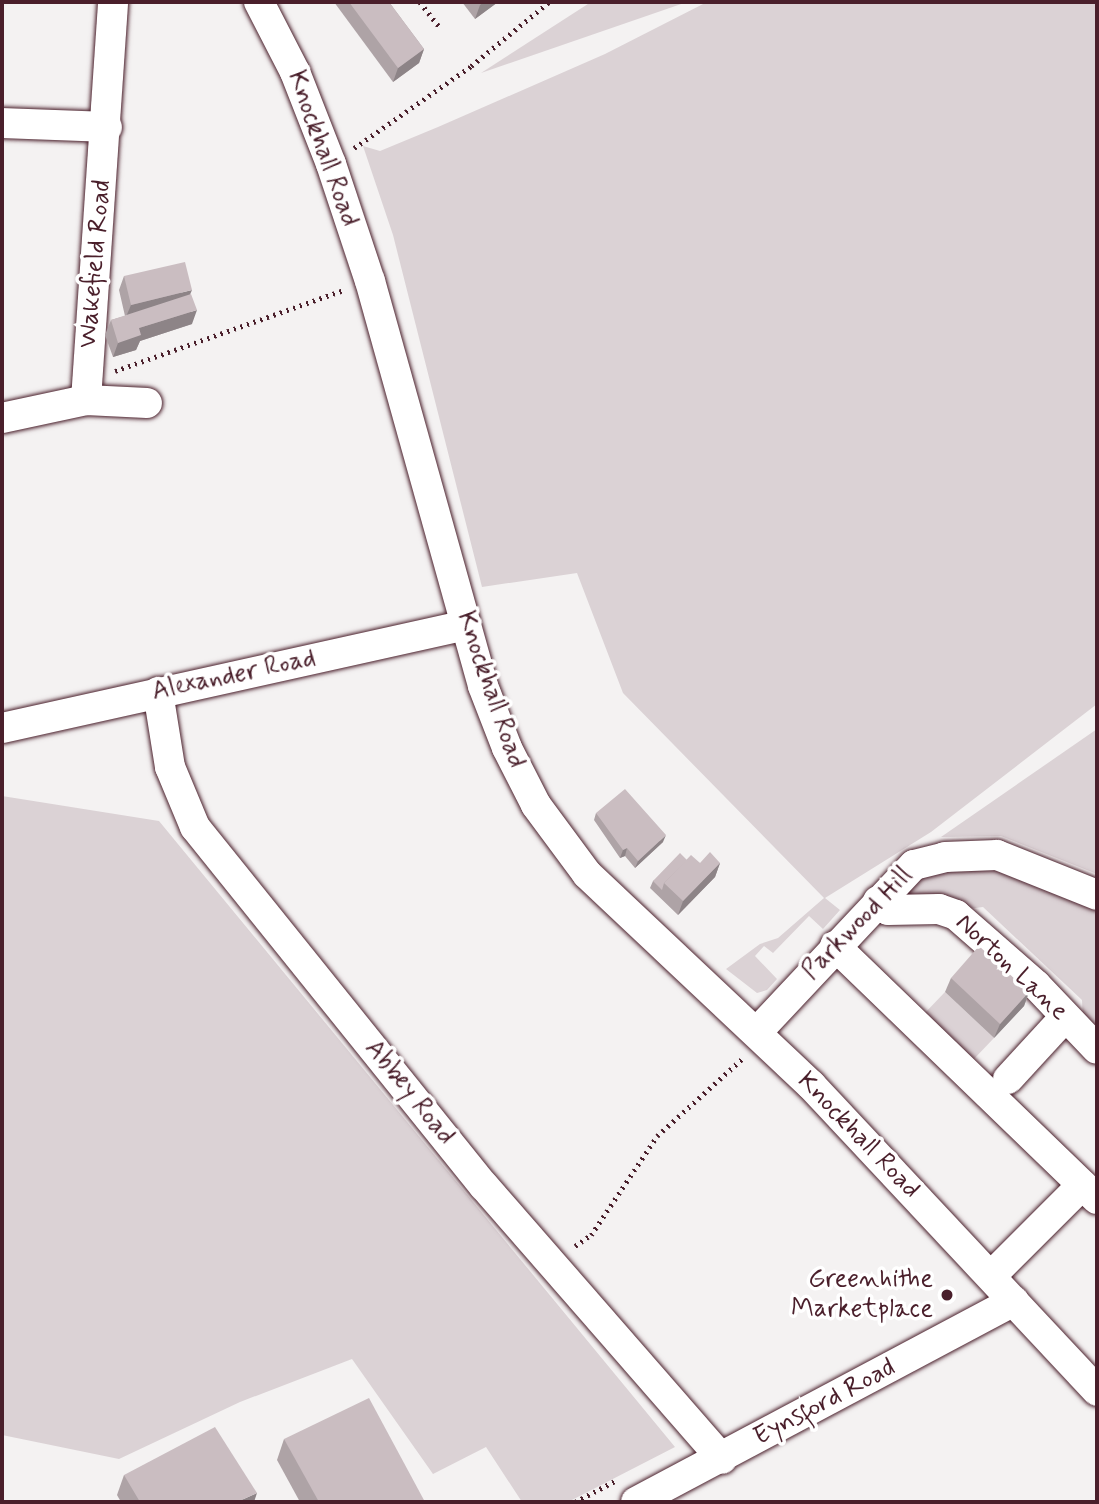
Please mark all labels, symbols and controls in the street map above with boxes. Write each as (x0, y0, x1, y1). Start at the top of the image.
street label: Knockhall Road (279, 67, 365, 231)
street label: Wakefield Road (73, 179, 119, 349)
street label: Knockhall Road (449, 608, 531, 772)
street label: Alexander Road (149, 643, 319, 709)
street label: Parkwood Hill (797, 861, 919, 987)
street label: Norton Lane (951, 910, 1071, 1026)
street label: Abbey Road (357, 1034, 461, 1152)
street label: Knockhall Road (790, 1066, 926, 1206)
place label: Greenhithe Marketplace (791, 1264, 933, 1326)
marker: Greenhithe Marketplace (939, 1287, 955, 1303)
street label: Eynsford Road (750, 1353, 900, 1453)

